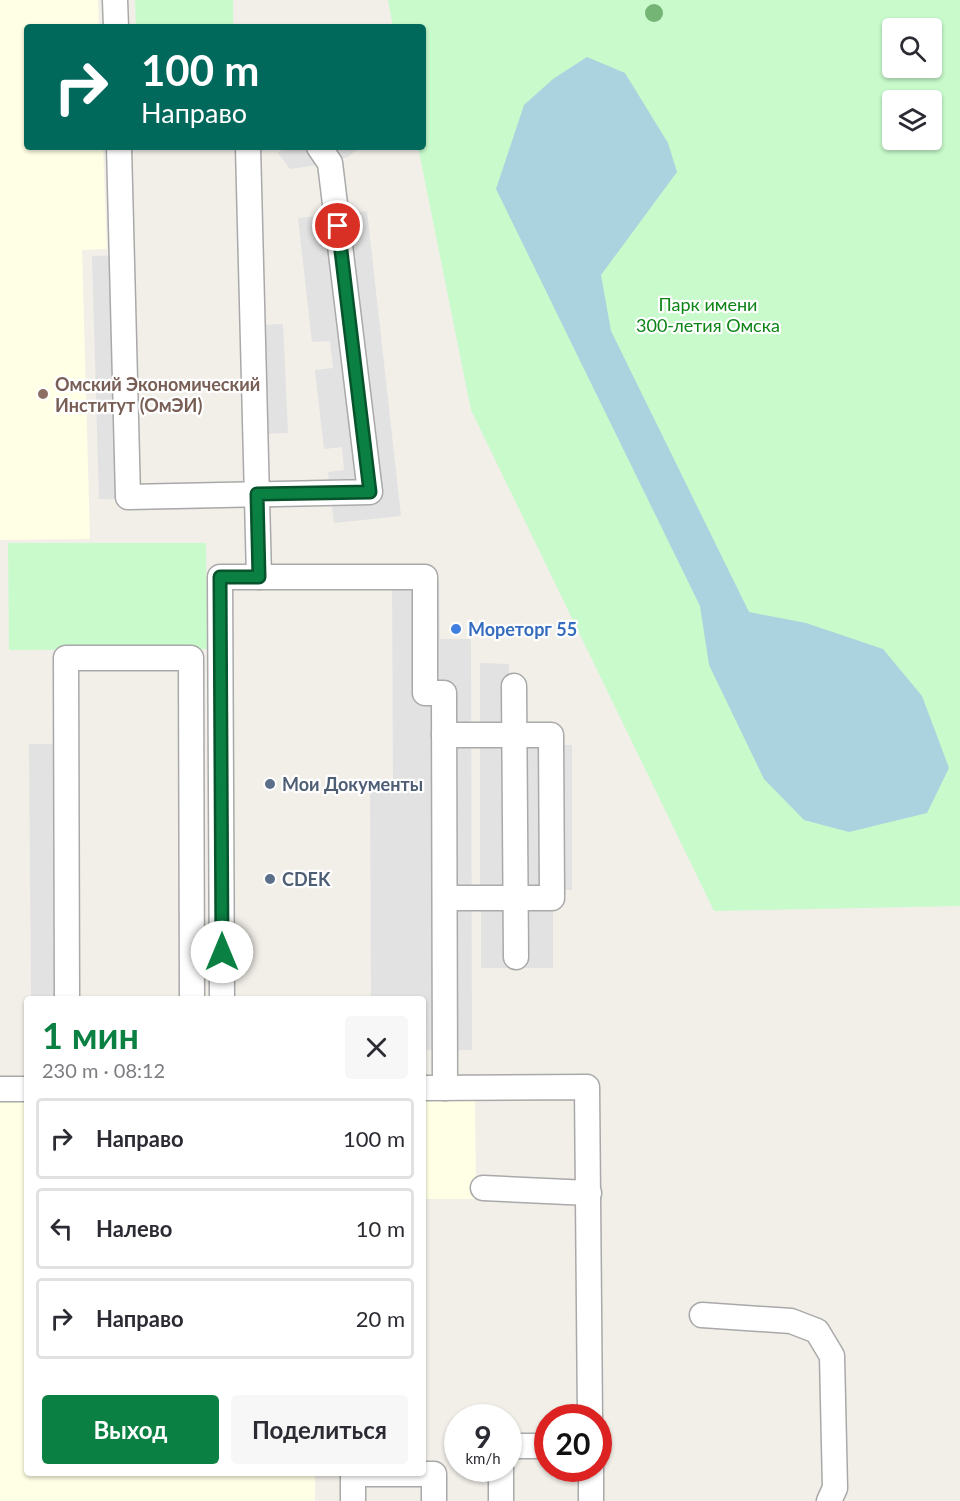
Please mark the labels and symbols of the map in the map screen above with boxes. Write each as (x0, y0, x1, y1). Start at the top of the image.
pin (312, 200, 363, 251)
park label: Парк имени 300-летия Омска (636, 293, 780, 336)
place label: Омский Экономический Институт (ОмЭИ) (55, 373, 260, 416)
marker: Омский Экономический Институт (ОмЭИ) (36, 387, 50, 401)
place label: Мореторг 55 (468, 618, 577, 640)
marker: Мореторг 55 (449, 622, 463, 636)
place label: Мои Документы (282, 773, 423, 795)
marker: Мои Документы (263, 777, 277, 791)
place label: CDEK (282, 868, 331, 890)
marker: CDEK (263, 872, 277, 886)
position arrow (190, 920, 254, 984)
speed limit sign: 20 (534, 1404, 612, 1482)

